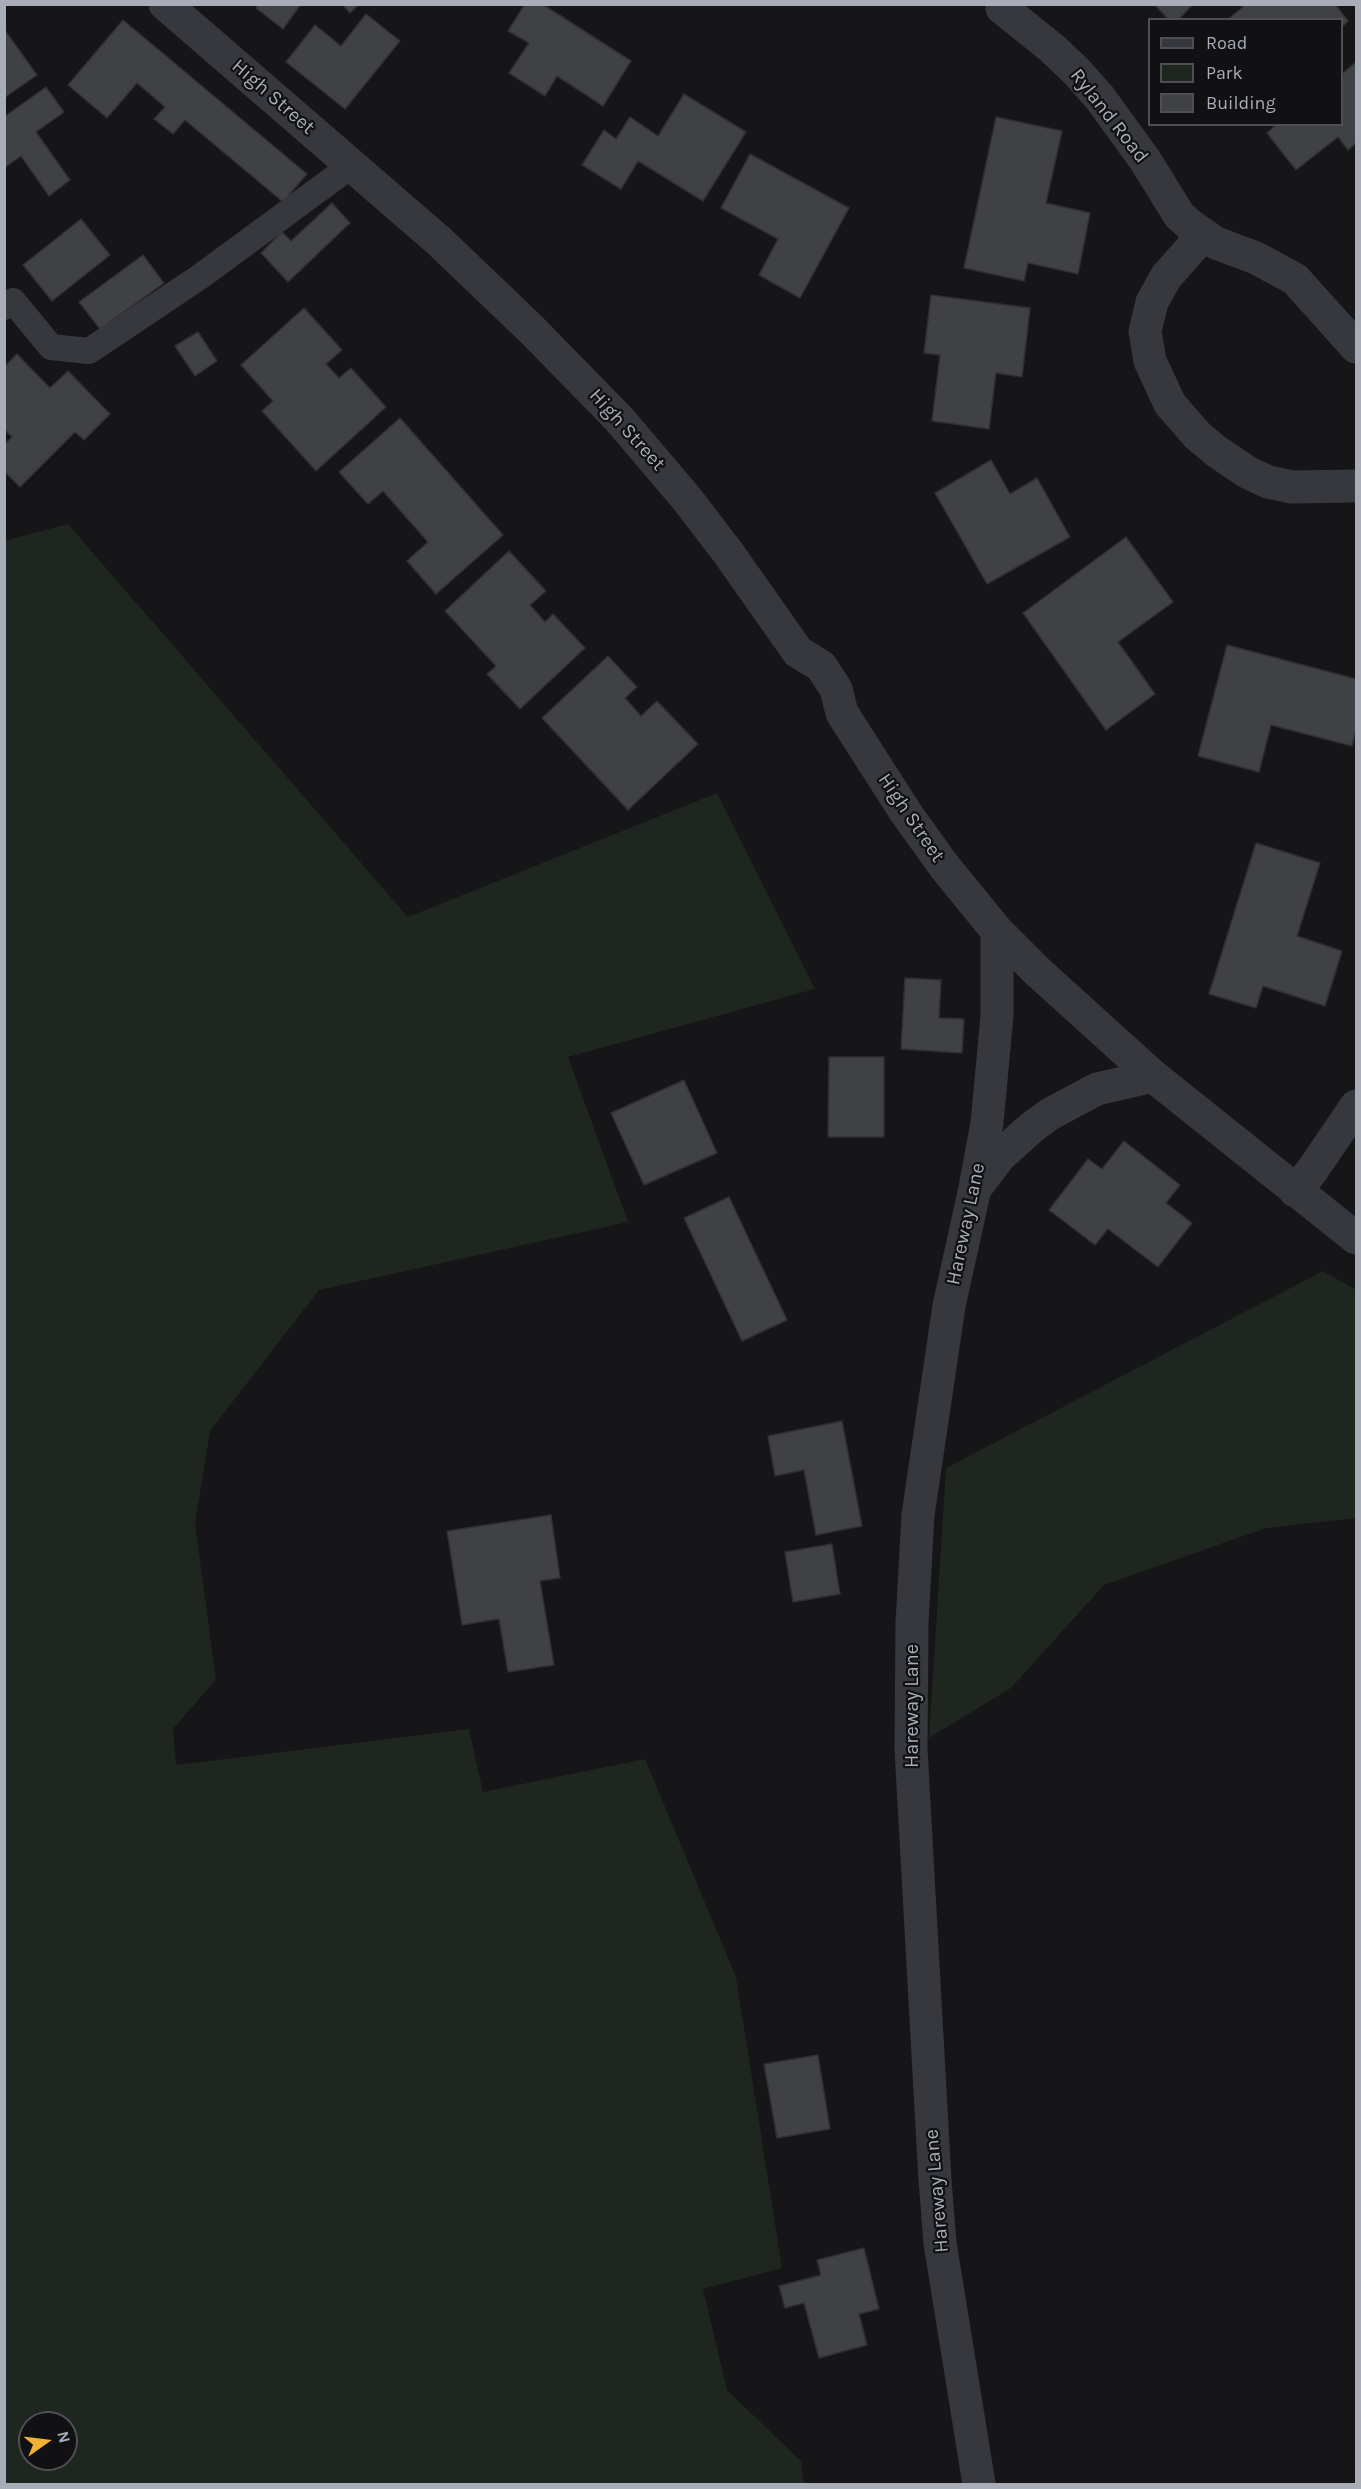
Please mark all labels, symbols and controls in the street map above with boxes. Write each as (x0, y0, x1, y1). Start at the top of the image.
legend (1148, 18, 1343, 126)
text: Road (1206, 32, 1247, 54)
street label: High Street (227, 54, 319, 140)
text: Park (1206, 62, 1243, 84)
street label: Ryland Road (1065, 64, 1153, 168)
text: Building (1206, 92, 1276, 114)
street label: High Street (584, 384, 670, 476)
street label: High Street (872, 769, 950, 867)
street label: Hareway Lane (941, 1161, 991, 1287)
street label: Hareway Lane (900, 1644, 924, 1768)
street label: Hareway Lane (920, 2128, 954, 2254)
north arrow (18, 2411, 78, 2471)
text: N (53, 2429, 75, 2445)

